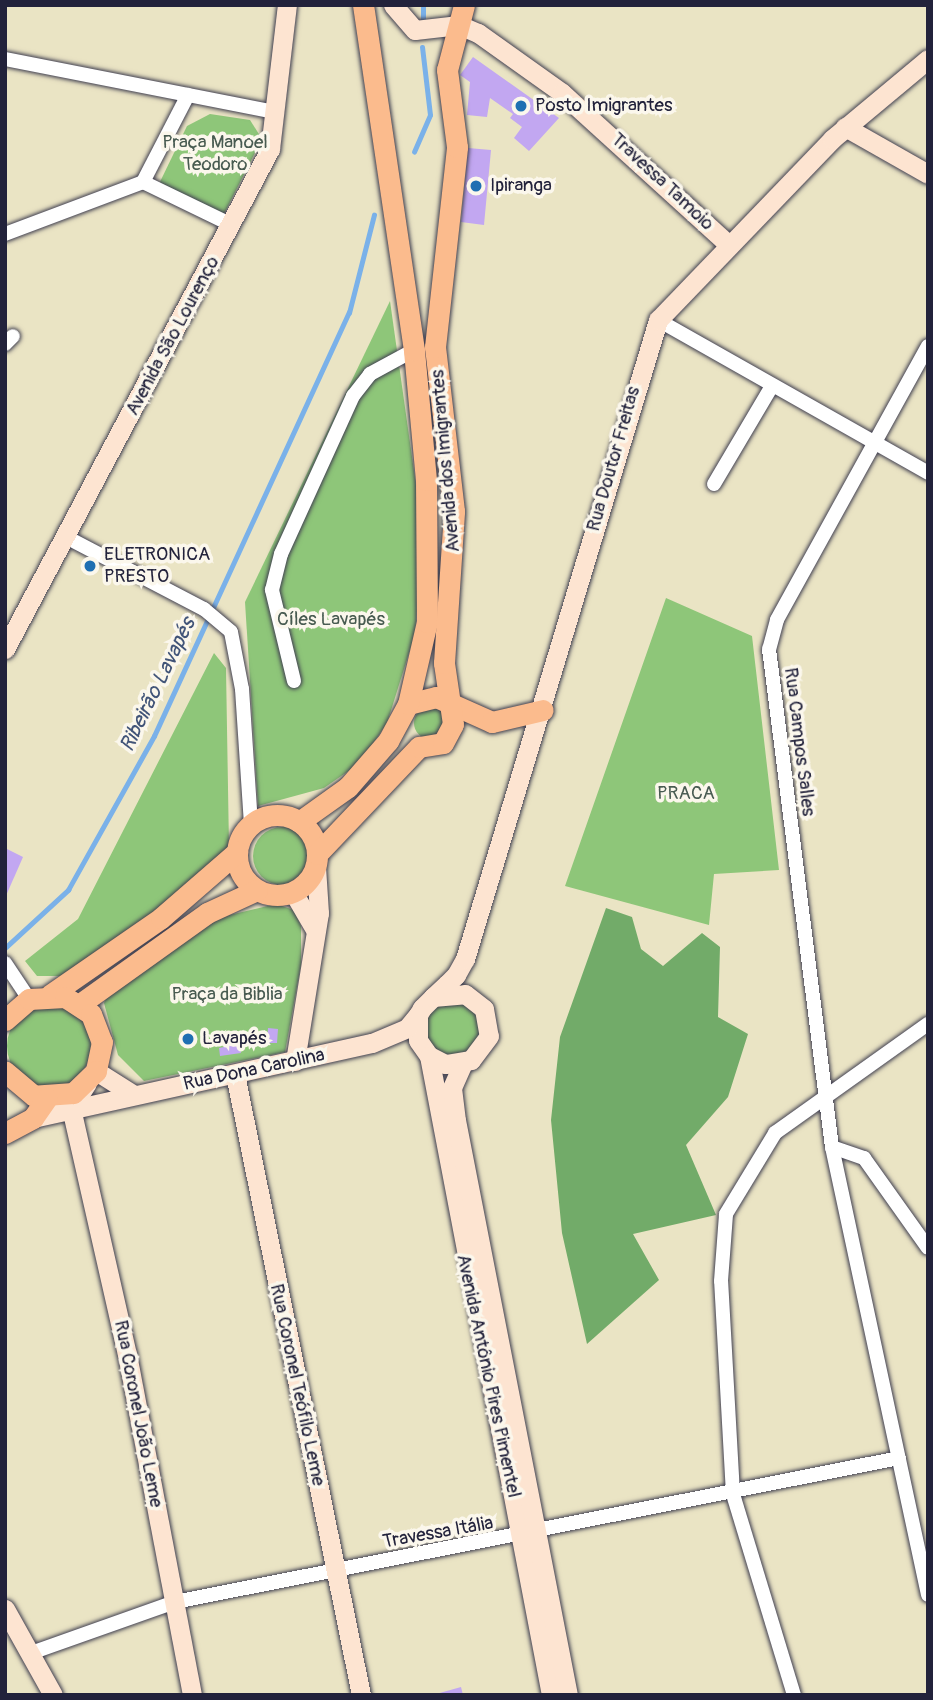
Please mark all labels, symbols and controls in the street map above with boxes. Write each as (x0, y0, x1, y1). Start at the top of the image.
place label: Posto Imigrantes (535, 95, 672, 117)
marker: Posto Imigrantes (513, 98, 529, 114)
street label: Travessa Tamoio (606, 129, 718, 235)
park label: Praça Manoel Teodoro (162, 132, 268, 176)
place label: Ipiranga (490, 175, 552, 197)
marker: Ipiranga (468, 178, 484, 194)
street label: Avenida São Lourenço (121, 253, 225, 419)
street label: Avenida dos Imigrantes (427, 369, 465, 553)
street label: Rua Doutor Freitas (582, 384, 646, 534)
place label: ELETRONICA PRESTO (104, 544, 210, 588)
marker: ELETRONICA PRESTO (82, 558, 98, 574)
park label: Cíles Lavapés (277, 609, 385, 631)
water label: Ribeirão Lavapés (115, 614, 201, 756)
street label: Rua Campos Salles (779, 666, 819, 818)
park label: PRACA (657, 783, 715, 805)
park label: Praça da Biblia (172, 984, 282, 1006)
place label: Lavapés (202, 1028, 267, 1050)
marker: Lavapés (180, 1031, 196, 1047)
street label: Rua Dona Carolina (181, 1044, 327, 1096)
street label: Avenida Antônio Pires Pimentel (451, 1252, 525, 1500)
street label: Rua Coronel Teófilo Leme (264, 1282, 330, 1488)
street label: Rua Coronel João Leme (109, 1318, 167, 1510)
street label: Travessa Itália (381, 1512, 495, 1554)

